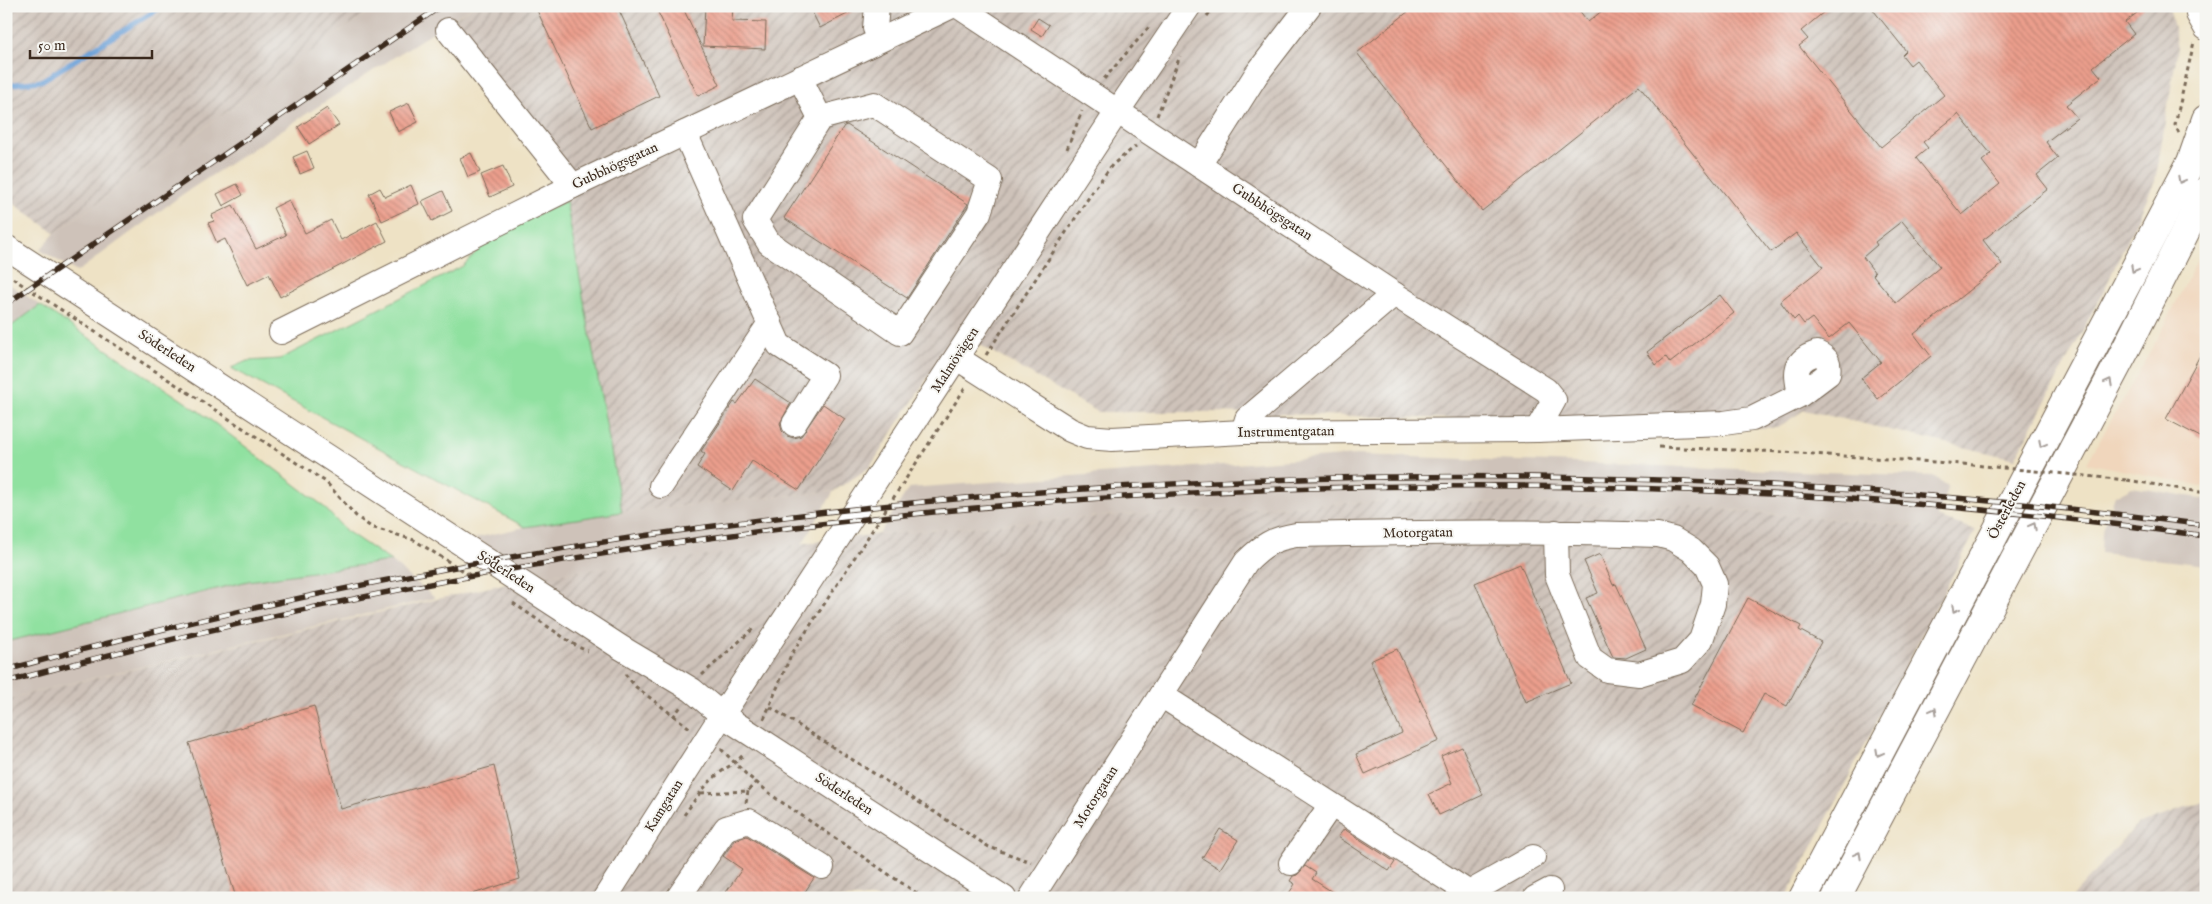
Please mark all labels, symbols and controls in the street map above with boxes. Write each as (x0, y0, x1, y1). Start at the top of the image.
scale bar (30, 28, 152, 60)
text: 50 m (38, 36, 66, 55)
street label: Gubbhögsgatan (569, 138, 661, 194)
one-way arrow (2177, 175, 2187, 184)
street label: Gubbhögsgatan (1228, 179, 1316, 245)
one-way arrow (2130, 263, 2140, 272)
street label: Malmövägen (927, 323, 983, 396)
street label: Söderleden (135, 326, 200, 377)
one-way arrow (2102, 378, 2112, 387)
street label: Instrumentgatan (1237, 422, 1335, 442)
one-way arrow (2038, 439, 2048, 448)
street label: Österleden (1983, 476, 2030, 543)
one-way arrow (2026, 522, 2036, 531)
street label: Motorgatan (1383, 523, 1454, 543)
street label: Söderleden (474, 547, 539, 598)
one-way arrow (1951, 604, 1961, 613)
one-way arrow (1928, 707, 1938, 716)
one-way arrow (1875, 747, 1885, 756)
street label: Motorgatan (1070, 762, 1122, 831)
street label: Söderleden (812, 769, 877, 820)
street label: Kamgatan (641, 776, 688, 836)
one-way arrow (1852, 851, 1862, 860)

